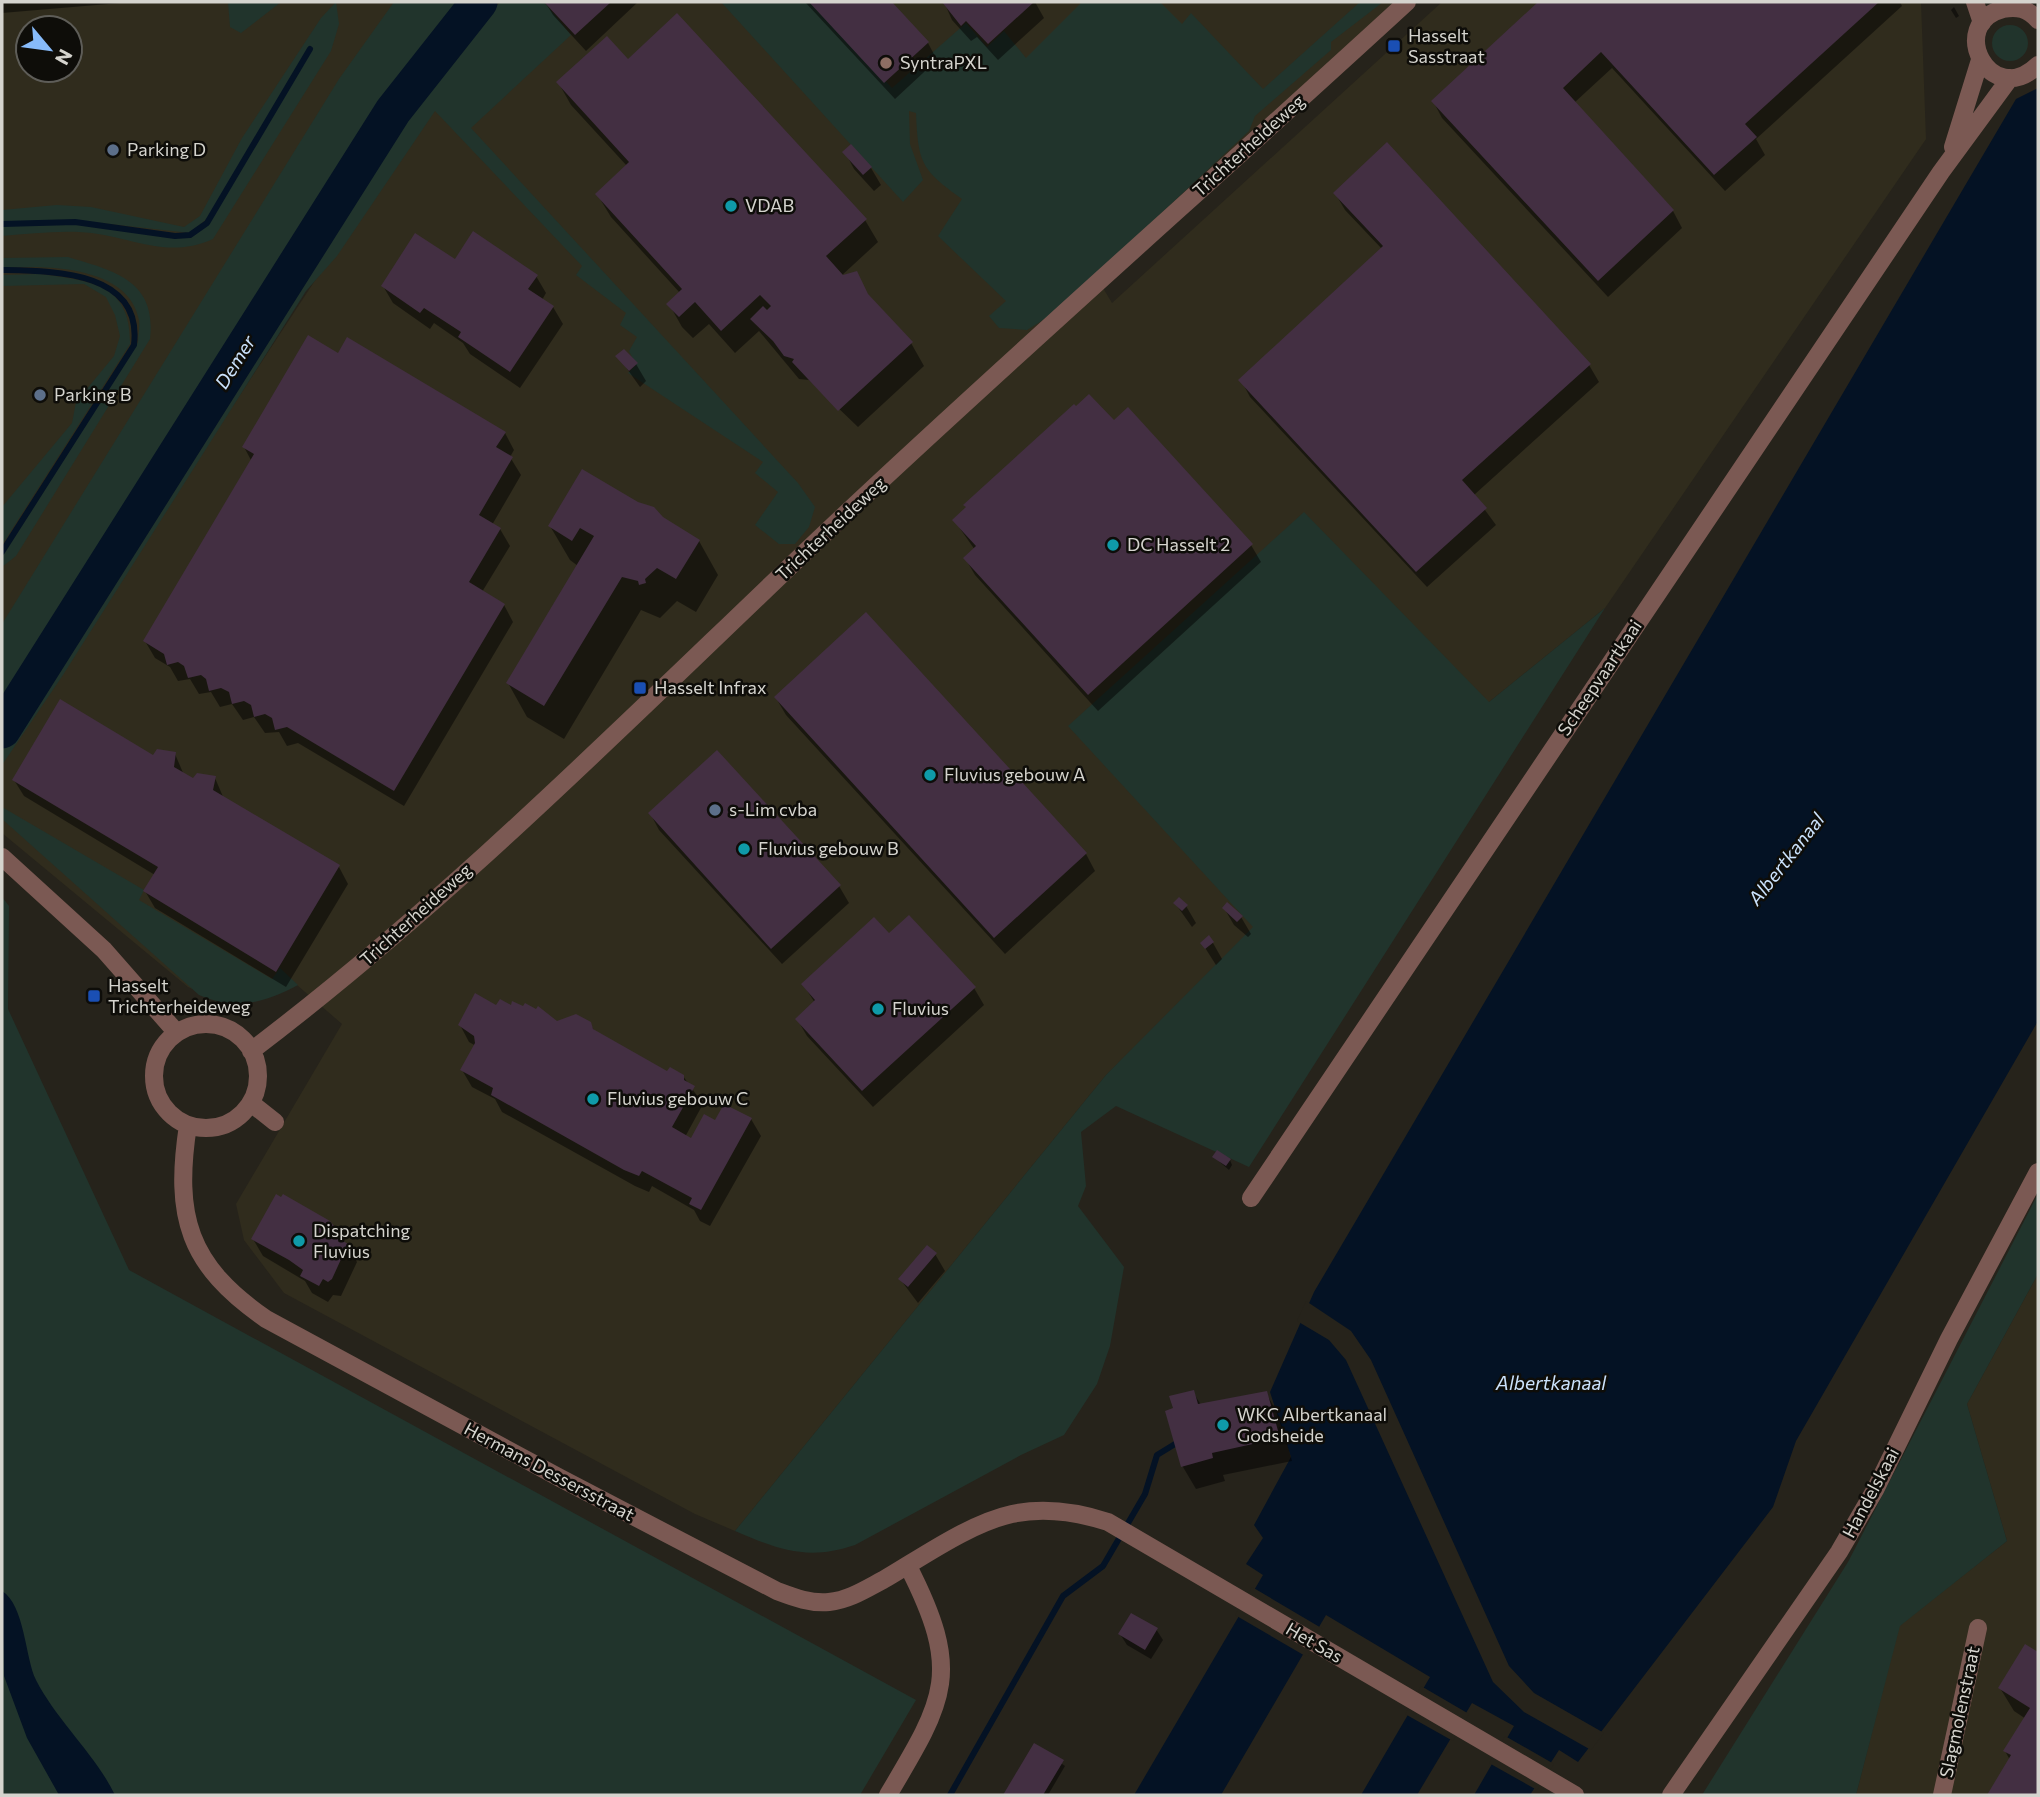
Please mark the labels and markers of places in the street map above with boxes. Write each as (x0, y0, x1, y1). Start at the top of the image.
place label: Hasselt Sasstraat (1408, 24, 1485, 67)
marker: Hasselt Sasstraat (1386, 38, 1402, 54)
place label: SyntraPXL (900, 51, 987, 73)
marker: SyntraPXL (878, 55, 894, 71)
place label: Parking D (127, 138, 206, 160)
marker: Parking D (105, 142, 121, 158)
place label: VDAB (745, 194, 794, 216)
marker: VDAB (723, 198, 739, 214)
place label: Parking B (54, 383, 131, 405)
marker: Parking B (32, 387, 48, 403)
place label: DC Hasselt 2 (1127, 533, 1230, 555)
marker: DC Hasselt 2 (1105, 537, 1121, 553)
place label: Hasselt Infrax (654, 676, 767, 698)
marker: Hasselt Infrax (632, 680, 648, 696)
place label: Fluvius gebouw A (944, 763, 1085, 785)
marker: Fluvius gebouw A (922, 767, 938, 783)
place label: s-Lim cvba (729, 798, 817, 820)
marker: s-Lim cvba (707, 802, 723, 818)
place label: Fluvius gebouw B (758, 837, 899, 859)
marker: Fluvius gebouw B (736, 841, 752, 857)
place label: Hasselt Trichterheideweg (108, 974, 251, 1017)
marker: Hasselt Trichterheideweg (86, 988, 102, 1004)
place label: Fluvius (892, 997, 949, 1019)
marker: Fluvius (870, 1001, 886, 1017)
place label: Fluvius gebouw C (607, 1087, 748, 1109)
marker: Fluvius gebouw C (585, 1091, 601, 1107)
place label: Dispatching Fluvius (313, 1219, 411, 1262)
marker: Dispatching Fluvius (291, 1233, 307, 1249)
place label: WKC Albertkanaal Godsheide (1237, 1403, 1387, 1446)
marker: WKC Albertkanaal Godsheide (1215, 1417, 1231, 1433)

